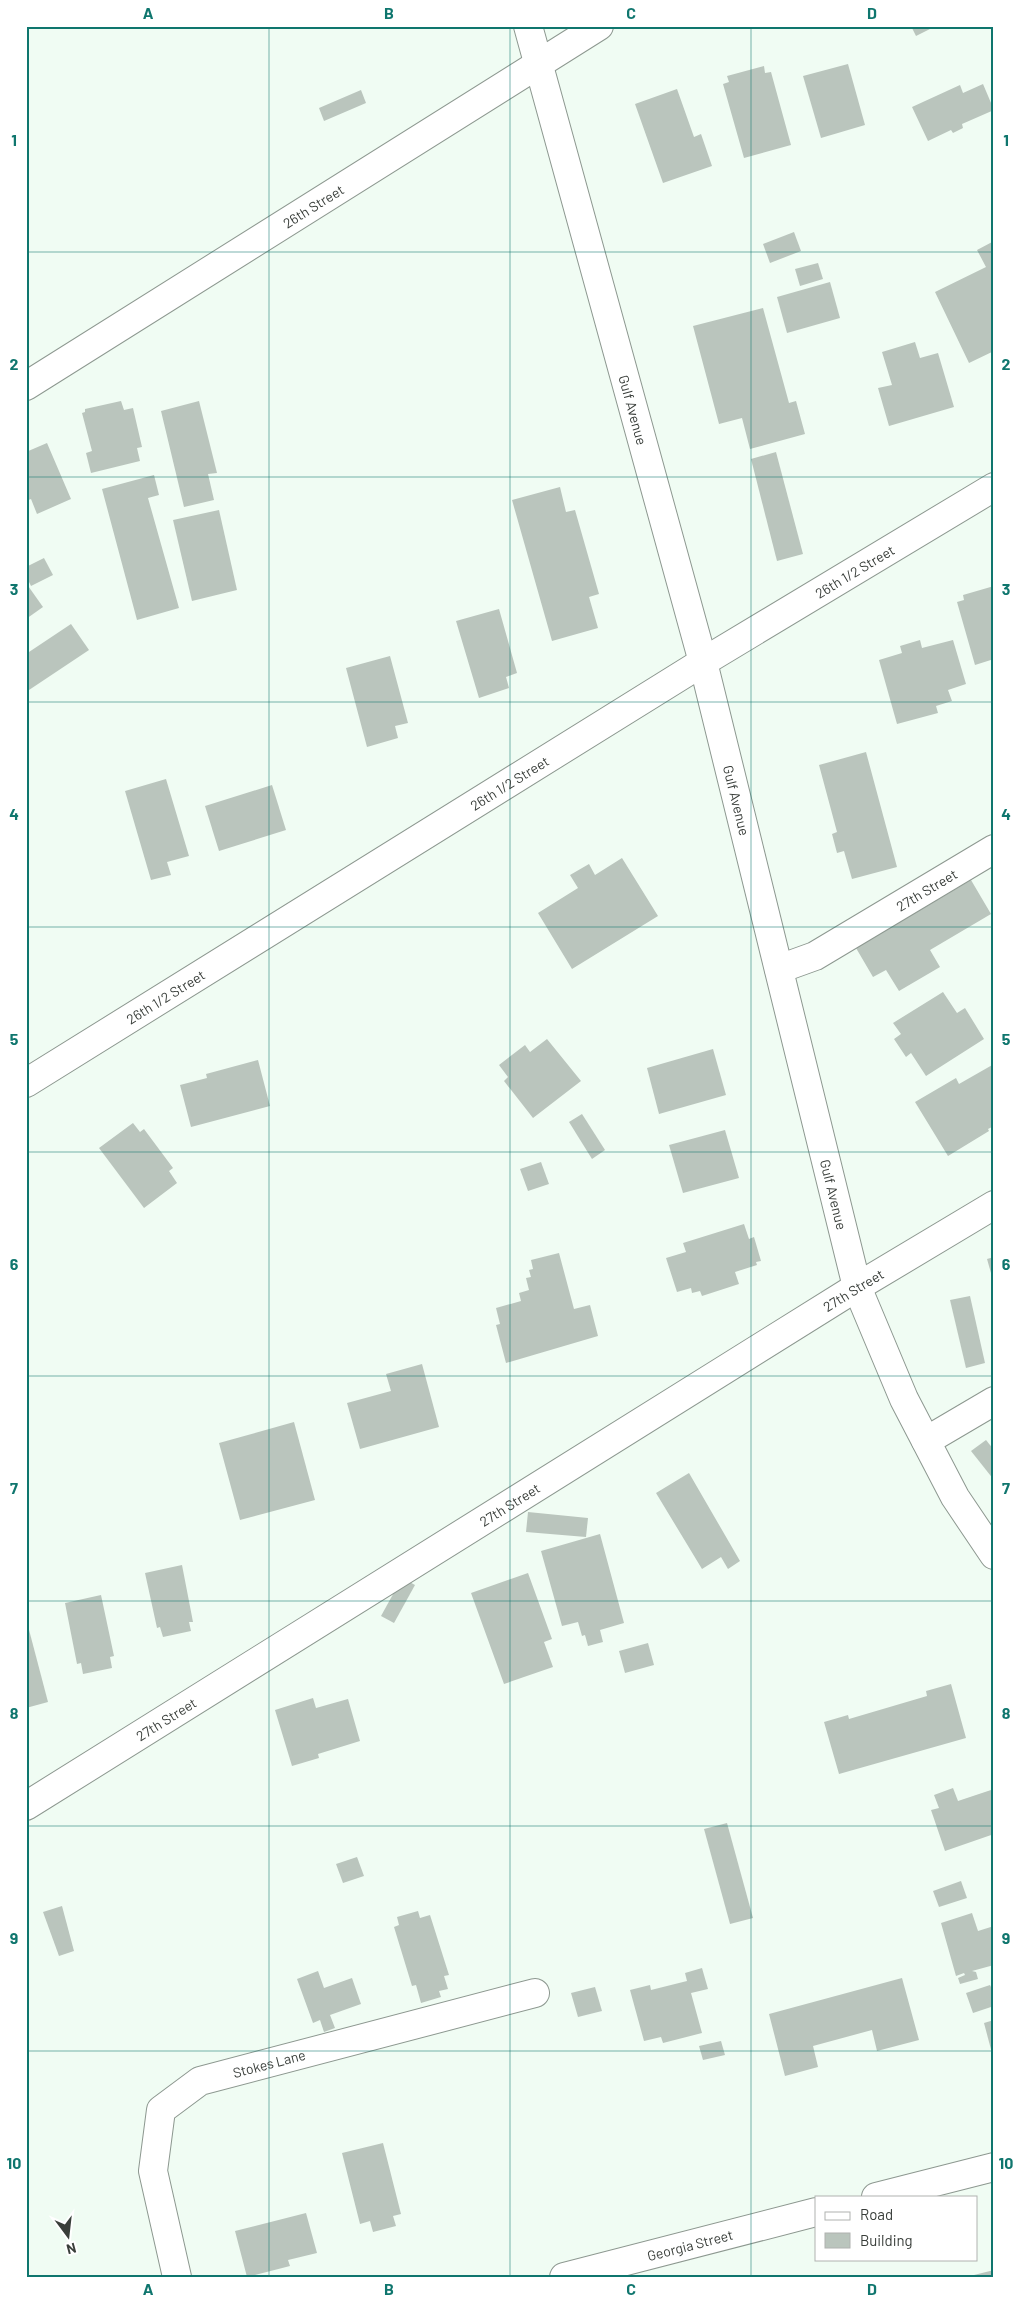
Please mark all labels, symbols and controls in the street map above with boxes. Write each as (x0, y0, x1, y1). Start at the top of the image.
text: A (143, 3, 154, 22)
text: B (384, 3, 394, 22)
text: C (626, 3, 636, 22)
text: D (867, 3, 877, 22)
text: 1 (11, 130, 17, 149)
text: 1 (1003, 130, 1009, 149)
street label: 26th Street (280, 180, 347, 231)
text: 2 (10, 354, 19, 373)
text: 2 (1002, 354, 1011, 373)
street label: Gulf Avenue (616, 373, 651, 447)
street label: 26th 1/2 Street (812, 541, 897, 601)
text: 3 (10, 579, 18, 598)
text: 3 (1002, 579, 1010, 598)
street label: 26th 1/2 Street (467, 752, 552, 813)
street label: Gulf Avenue (720, 763, 754, 837)
text: 4 (9, 804, 19, 823)
text: 4 (1001, 804, 1011, 823)
street label: 27th Street (893, 865, 960, 914)
street label: 26th 1/2 Street (123, 966, 208, 1027)
text: 5 (10, 1029, 19, 1048)
text: 5 (1002, 1029, 1011, 1048)
street label: Gulf Avenue (817, 1158, 851, 1231)
text: 6 (10, 1254, 19, 1273)
text: 6 (1002, 1254, 1011, 1273)
street label: 27th Street (820, 1265, 886, 1315)
text: 7 (10, 1478, 18, 1497)
text: 7 (1002, 1478, 1010, 1497)
street label: 27th Street (476, 1479, 543, 1529)
street label: 27th Street (133, 1693, 199, 1744)
text: 8 (10, 1703, 19, 1722)
text: 8 (1002, 1703, 1011, 1722)
text: 9 (10, 1928, 18, 1947)
text: 9 (1002, 1928, 1010, 1947)
street label: Stokes Lane (231, 2045, 307, 2081)
text: 10 (7, 2153, 21, 2172)
text: 10 (999, 2153, 1013, 2172)
legend (815, 2196, 978, 2260)
text: Road (860, 2205, 893, 2223)
north arrow (42, 2210, 92, 2260)
street label: Georgia Street (645, 2225, 735, 2264)
text: Building (860, 2231, 913, 2249)
text: N (65, 2240, 78, 2258)
text: A (143, 2279, 154, 2298)
text: B (384, 2279, 394, 2298)
text: C (626, 2279, 636, 2298)
text: D (867, 2279, 877, 2298)

